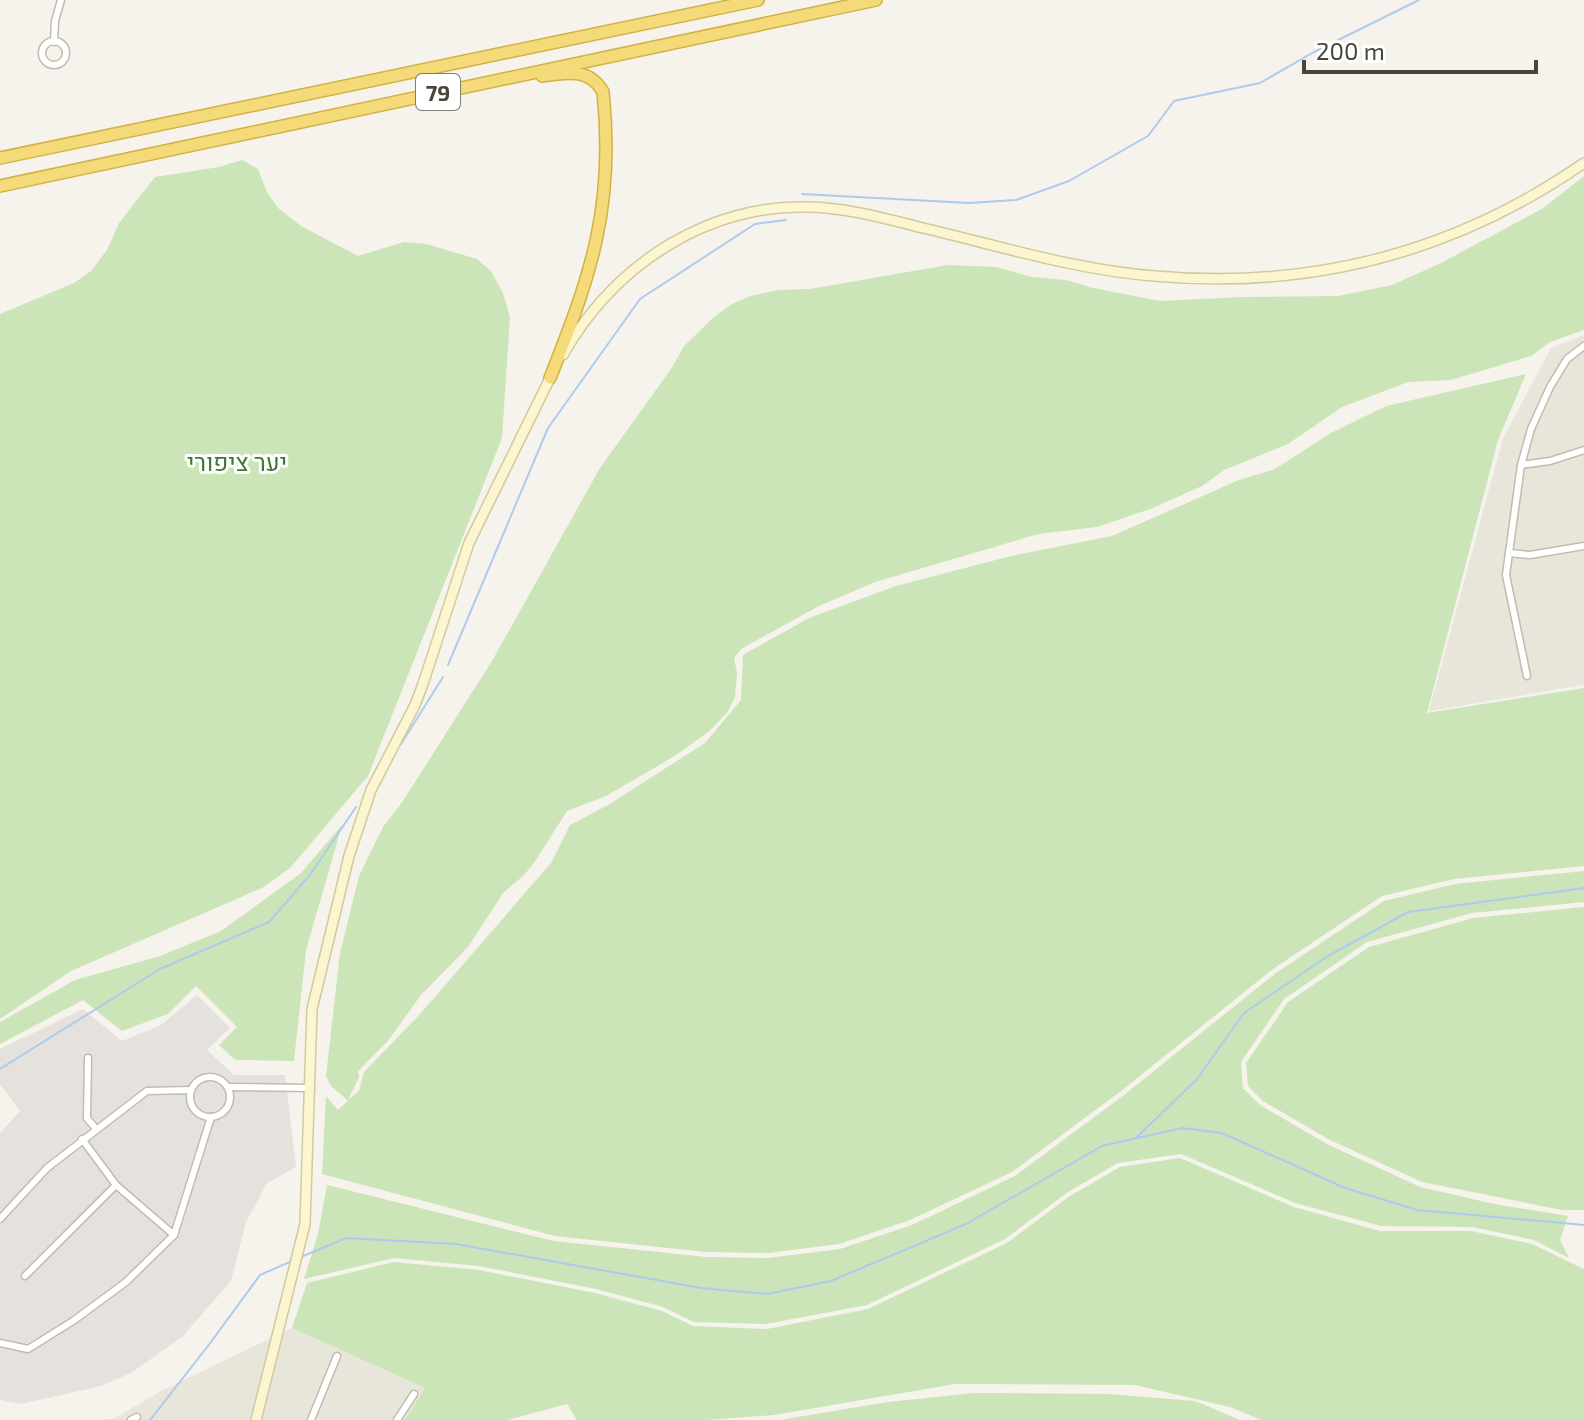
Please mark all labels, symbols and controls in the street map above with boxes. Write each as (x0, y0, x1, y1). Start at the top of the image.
scale bar (1304, 24, 1536, 74)
text: 200 m (1316, 36, 1385, 65)
road number: 79 (416, 74, 460, 110)
park label: יער ציפורי (187, 447, 287, 476)

